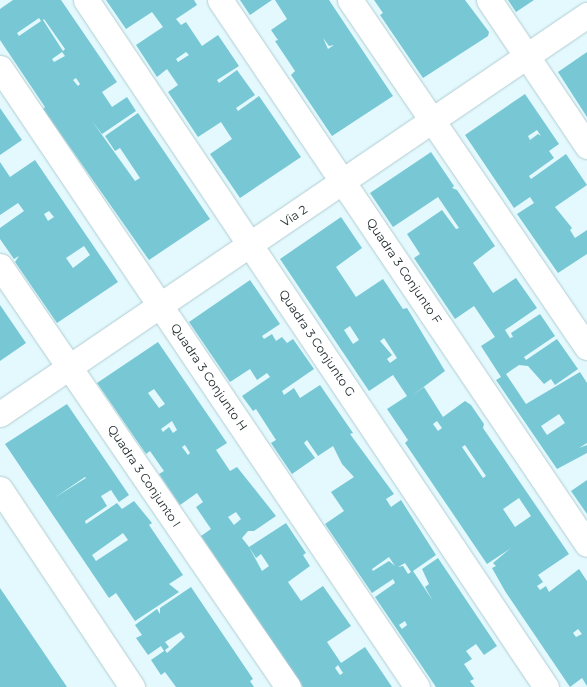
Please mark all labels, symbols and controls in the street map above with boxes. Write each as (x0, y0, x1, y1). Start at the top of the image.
street label: Via 2 (278, 202, 310, 230)
street label: Quadra 3 Conjunto F (363, 216, 445, 326)
street label: Quadra 3 Conjunto G (276, 287, 358, 399)
street label: Quadra 3 Conjunto H (168, 321, 250, 433)
street label: Quadra 3 Conjunto I (104, 422, 184, 530)

